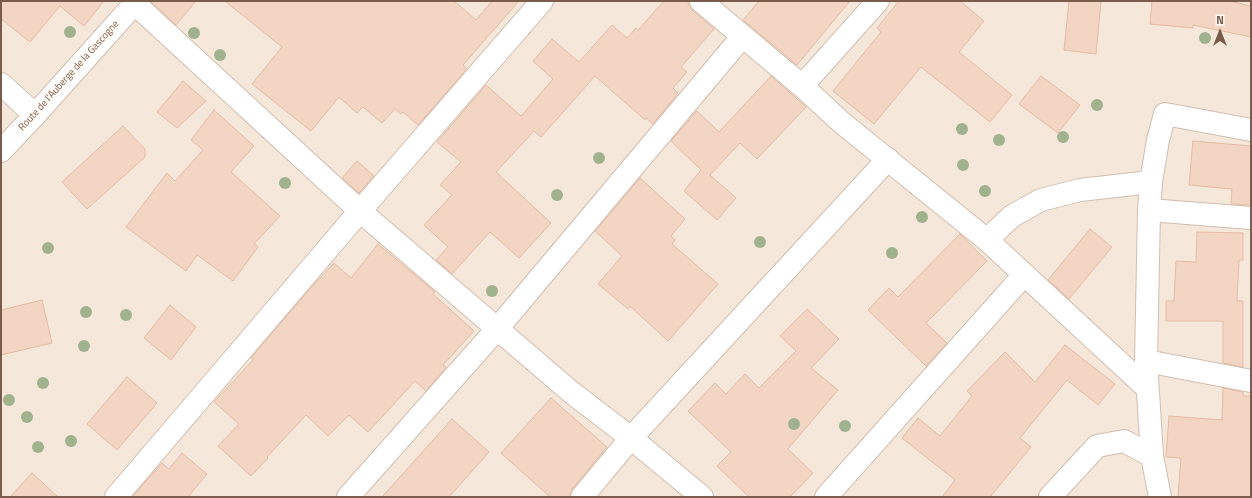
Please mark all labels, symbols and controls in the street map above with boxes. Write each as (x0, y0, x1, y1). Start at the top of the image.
north arrow (1200, 12, 1240, 52)
text: N (1216, 12, 1224, 28)
street label: Route de l'Auberge de la Gascogne (16, 18, 122, 134)

